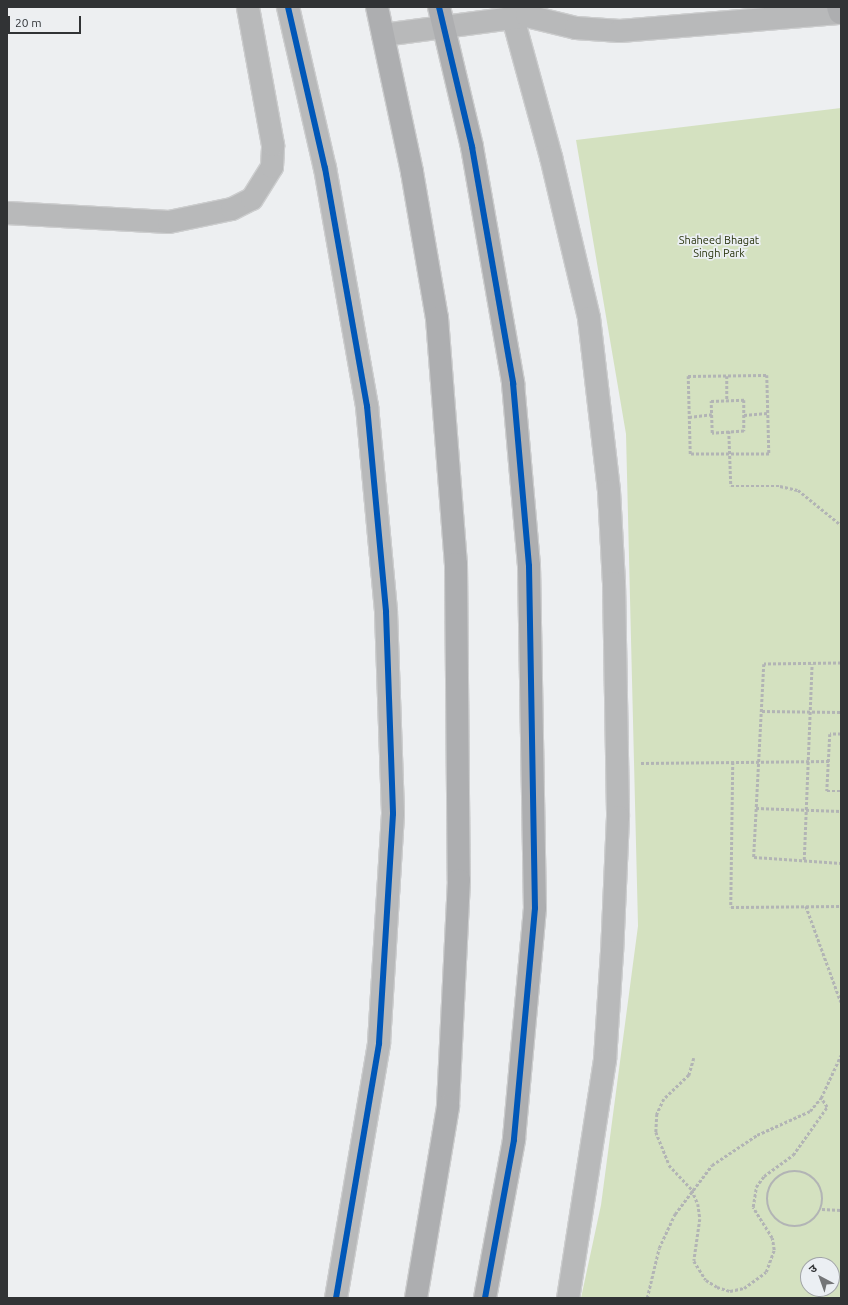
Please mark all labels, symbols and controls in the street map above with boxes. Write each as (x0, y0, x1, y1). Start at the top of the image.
scale bar (10, 8, 83, 34)
text: 20 m (15, 16, 42, 29)
park label: Shaheed Bhagat Singh Park (679, 234, 759, 260)
north arrow (800, 1257, 840, 1297)
text: उ (806, 1262, 819, 1275)

